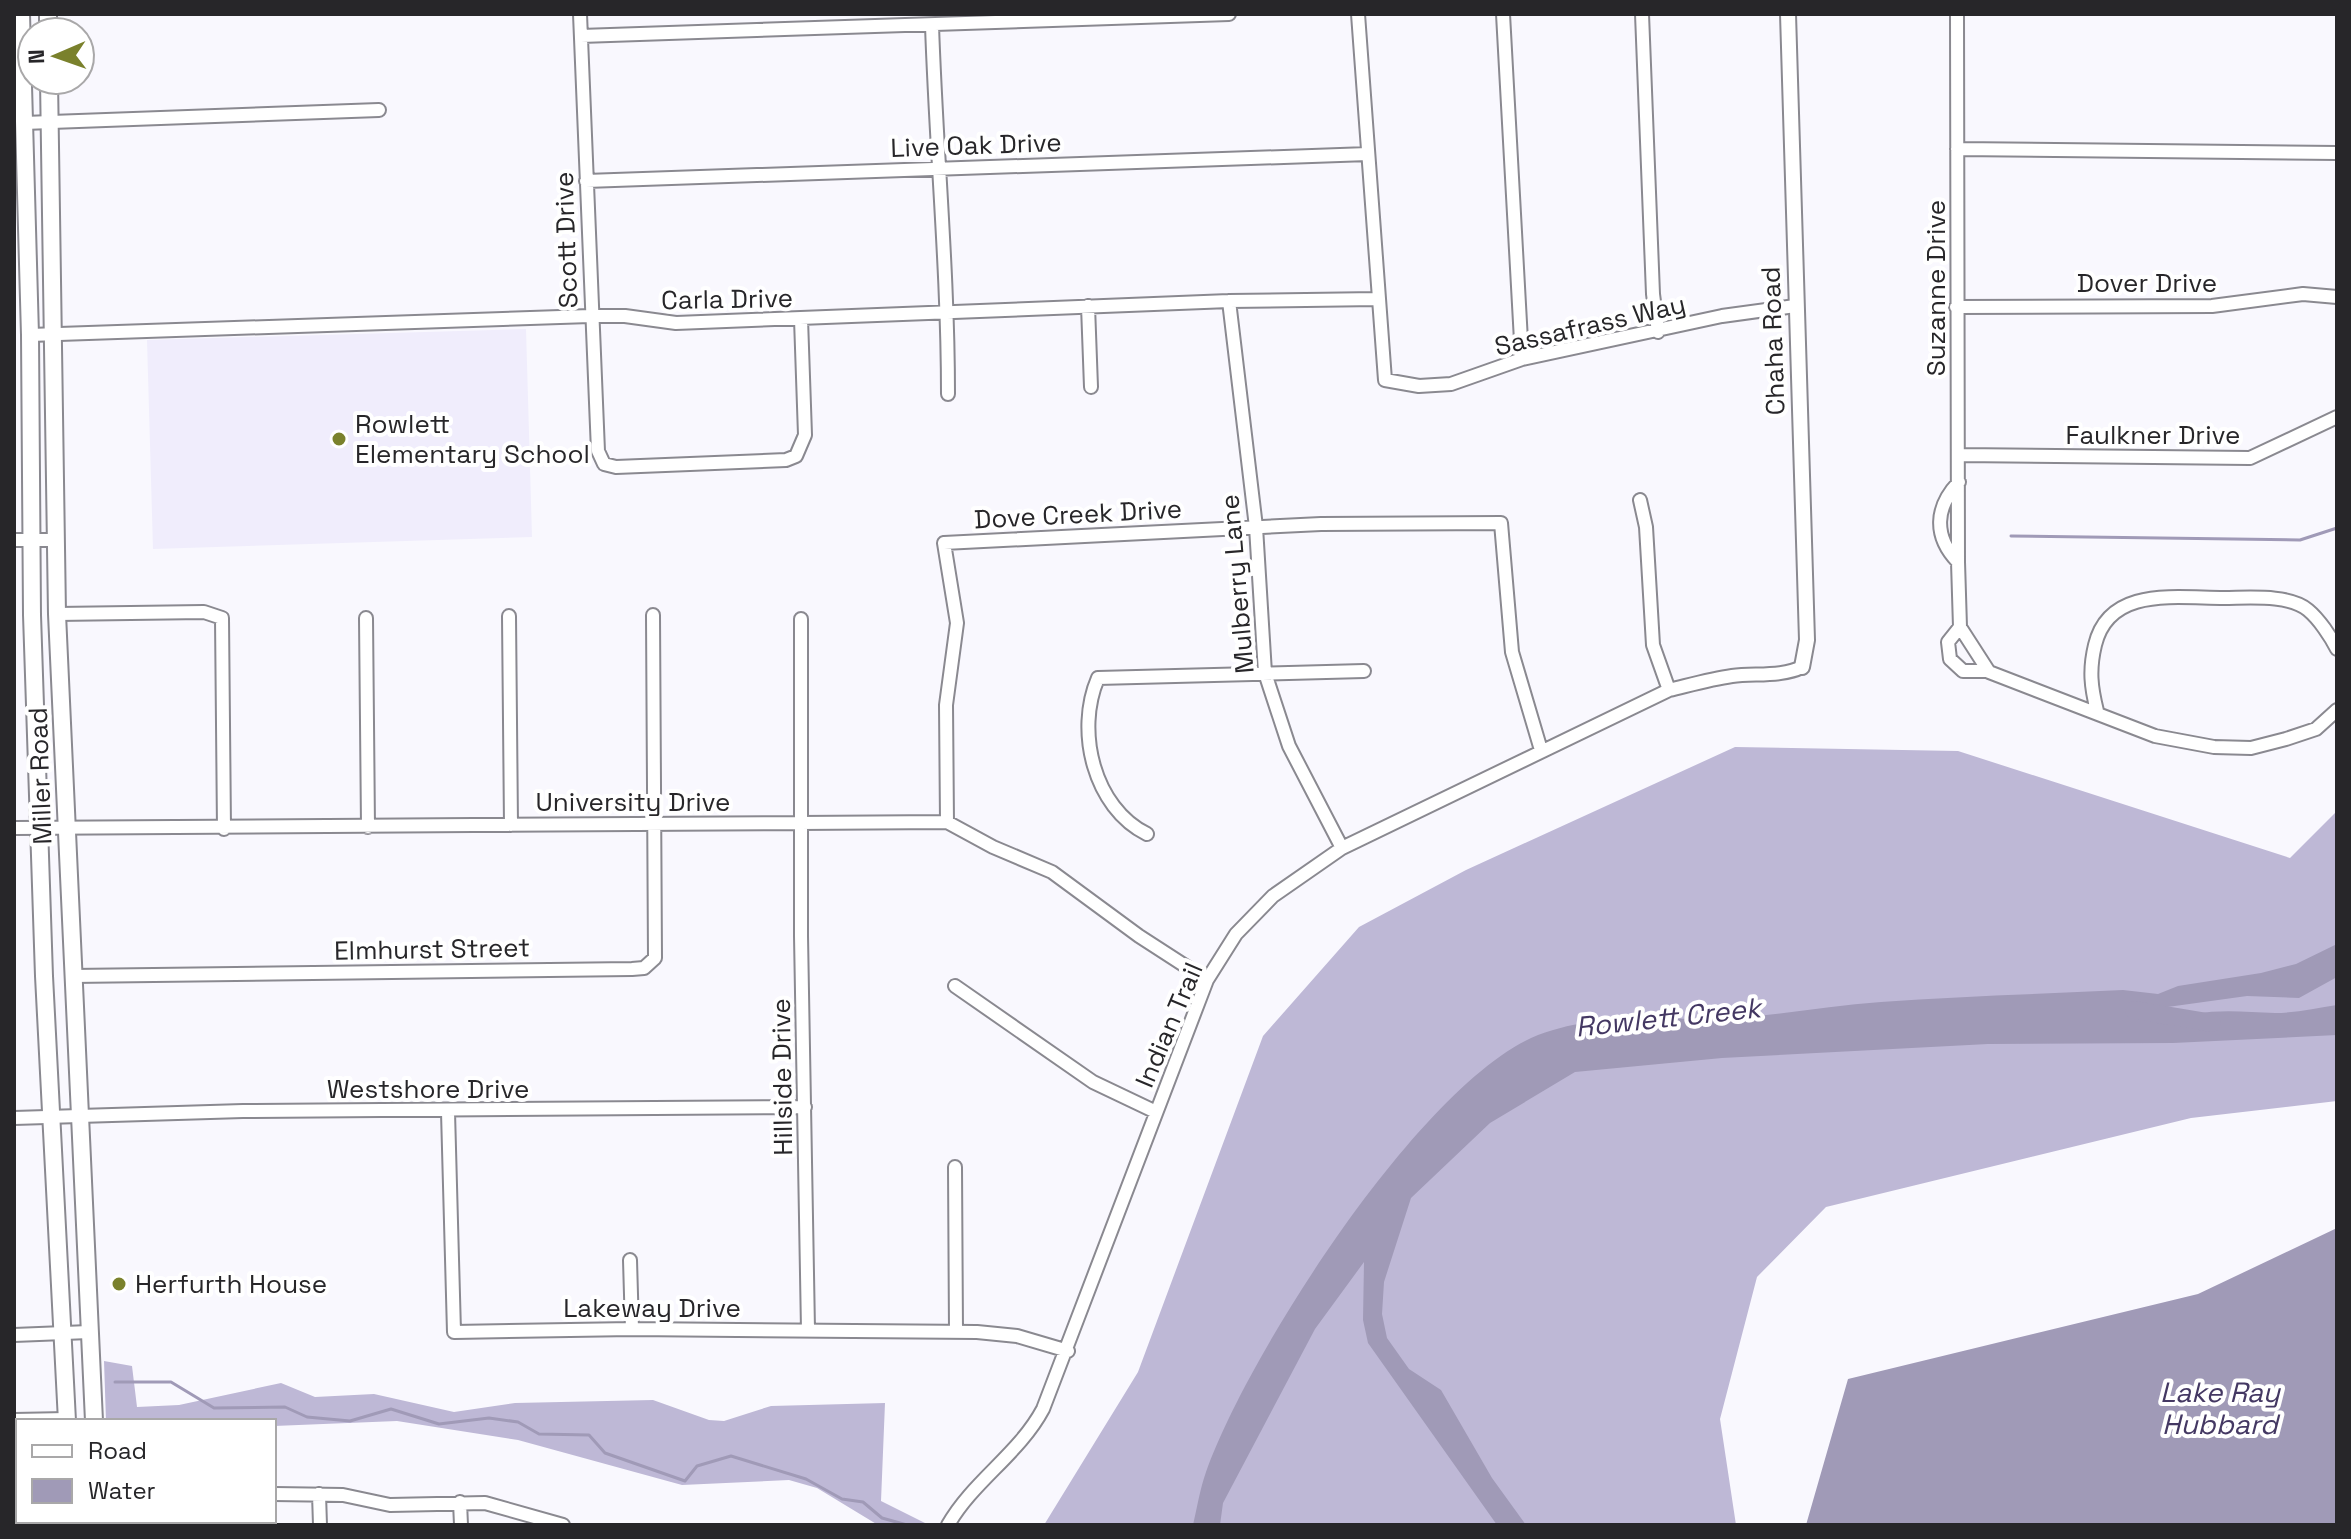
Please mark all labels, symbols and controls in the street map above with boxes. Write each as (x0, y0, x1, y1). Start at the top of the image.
north arrow (16, 16, 96, 96)
text: N (22, 49, 50, 65)
street label: Live Oak Drive (890, 125, 1062, 165)
street label: Scott Drive (547, 171, 585, 309)
street label: Suzanne Drive (1919, 200, 1953, 376)
street label: Chaha Road (1753, 266, 1793, 416)
street label: Dover Drive (2077, 266, 2217, 300)
street label: Carla Drive (661, 281, 793, 317)
street label: Sassafrass Way (1491, 287, 1689, 363)
place label: Rowlett Elementary School (355, 407, 590, 471)
street label: Faulkner Drive (2066, 418, 2240, 452)
marker: Rowlett Elementary School (330, 430, 348, 448)
street label: Dove Creek Drive (973, 492, 1183, 536)
street label: Mulberry Lane (1212, 493, 1262, 675)
street label: Miller Road (21, 707, 59, 845)
street label: University Drive (536, 785, 730, 819)
street label: Elmhurst Street (334, 930, 530, 968)
street label: Indian Trail (1127, 957, 1211, 1093)
water label: Rowlett Creek (1574, 989, 1765, 1045)
street label: Hillside Drive (764, 998, 800, 1156)
street label: Westshore Drive (327, 1072, 529, 1106)
place label: Herfurth House (135, 1267, 327, 1301)
marker: Herfurth House (110, 1275, 128, 1293)
street label: Lakeway Drive (563, 1291, 741, 1325)
water label: Lake Ray Hubbard (2160, 1374, 2282, 1442)
legend (16, 1419, 276, 1523)
text: Road (88, 1435, 147, 1466)
text: Water (88, 1475, 156, 1506)

